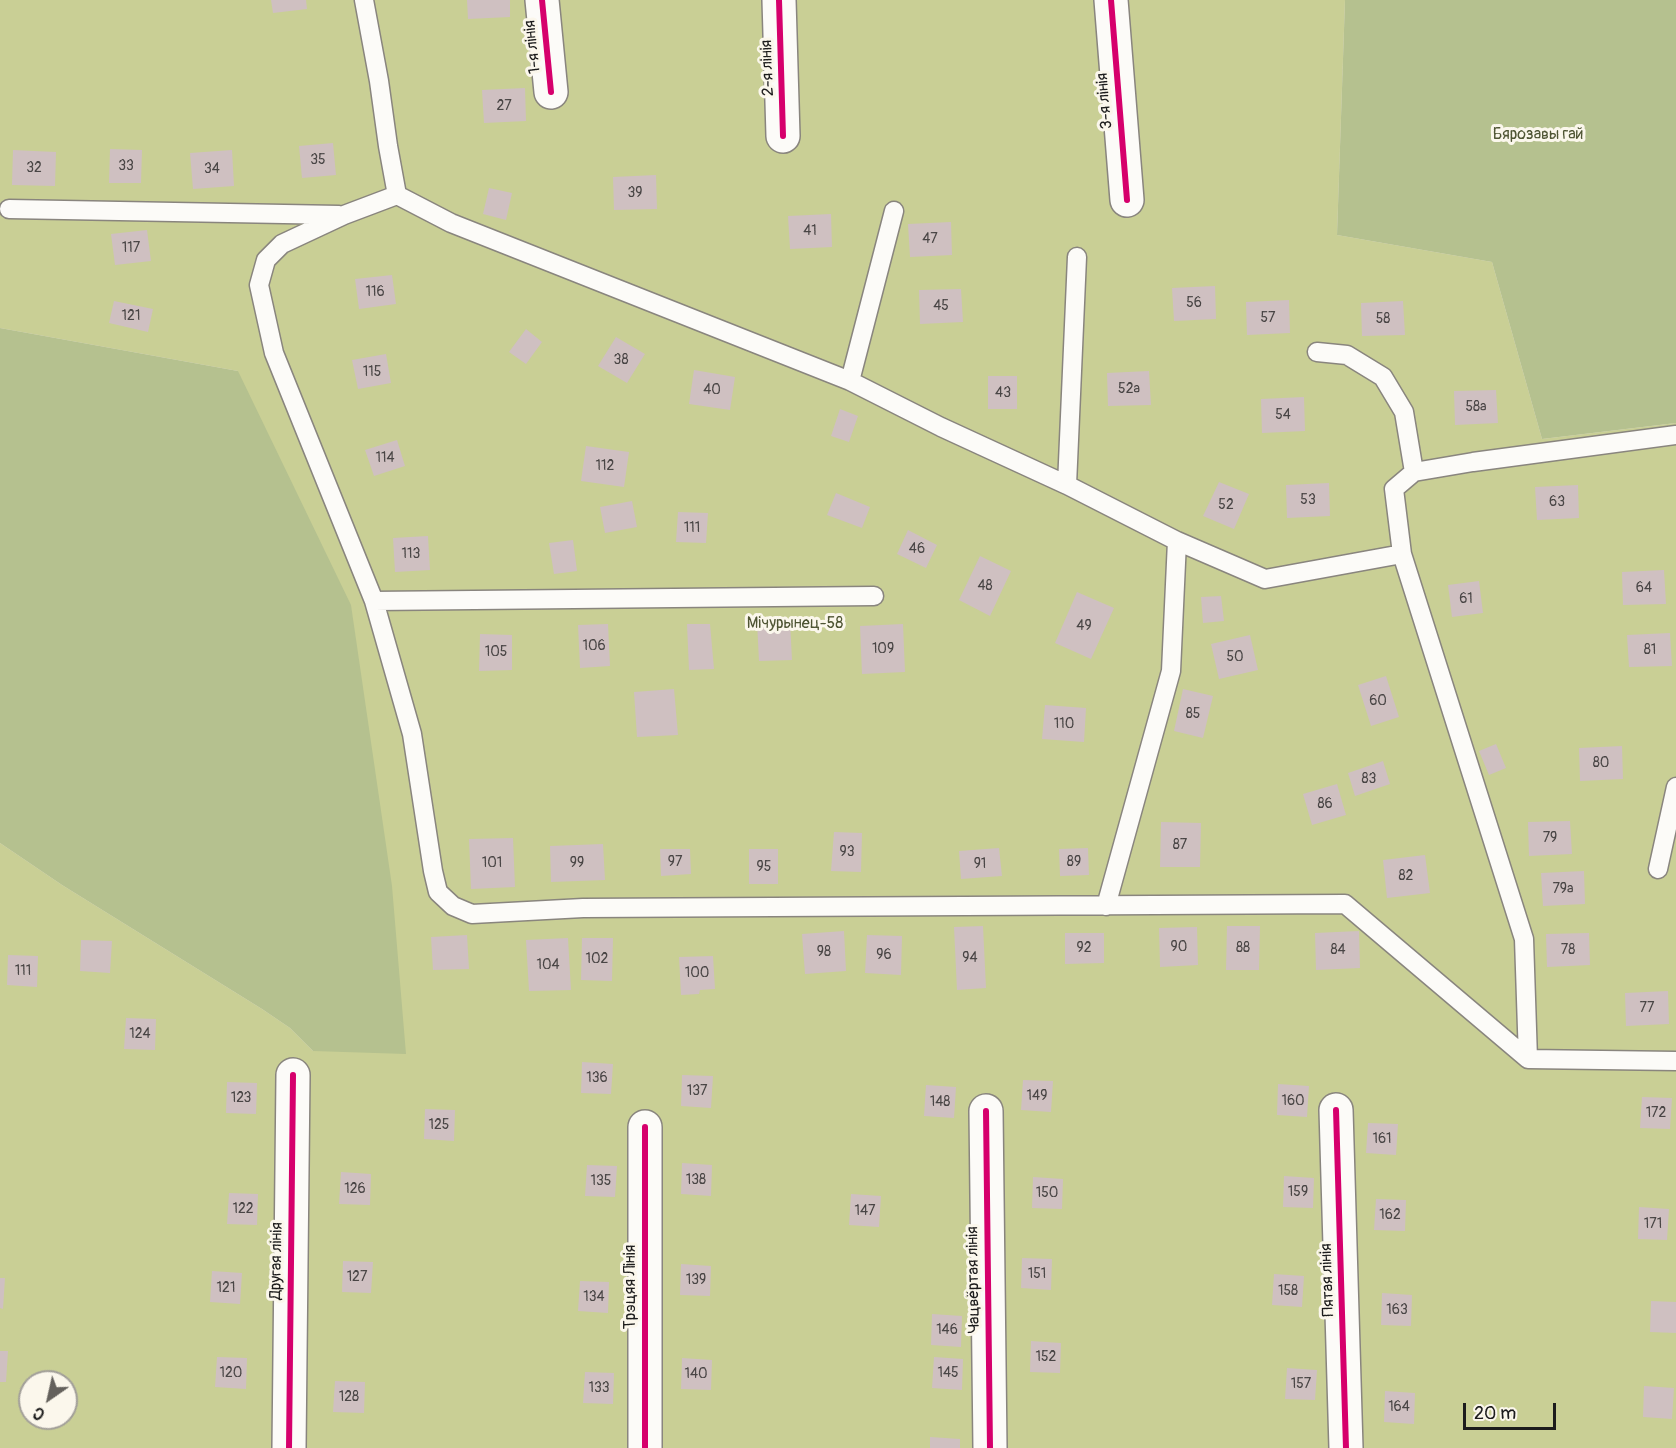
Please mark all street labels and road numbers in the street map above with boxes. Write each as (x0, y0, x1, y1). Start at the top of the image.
street label: 1-я лінія (521, 19, 545, 75)
street label: 2-я лінія (757, 39, 779, 97)
street label: 3-я лінія (1093, 72, 1117, 130)
street label: Другая лінія (267, 1222, 287, 1300)
street label: Чацвёртая лінія (963, 1226, 985, 1334)
street label: Пятая лінія (1317, 1243, 1339, 1317)
street label: Трэцяя Лінія (621, 1245, 641, 1329)

